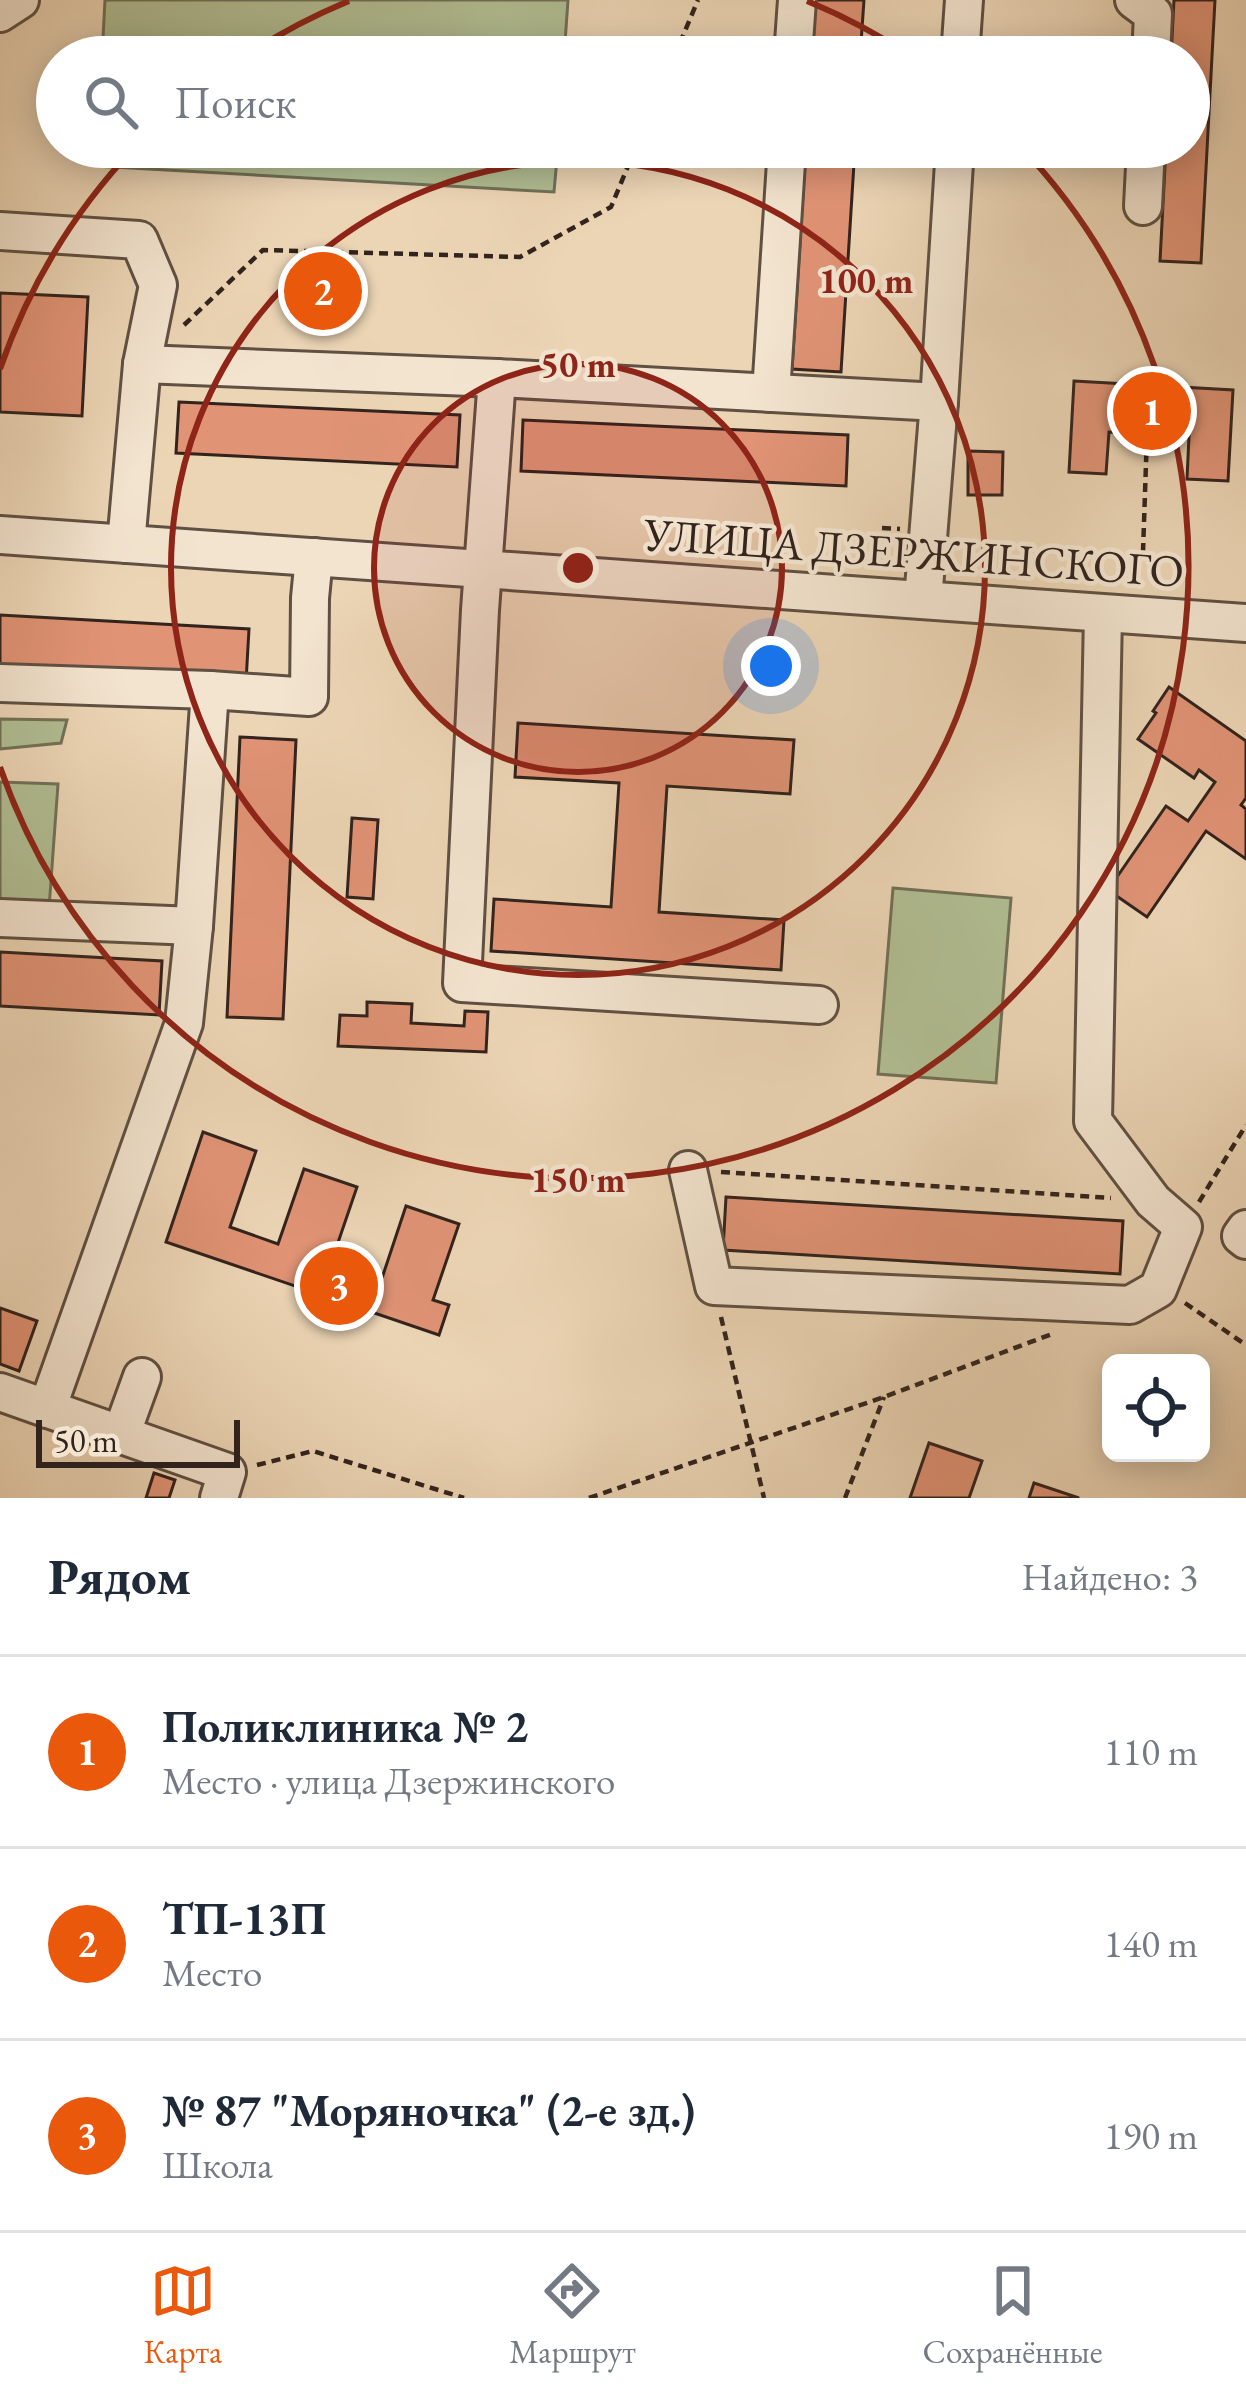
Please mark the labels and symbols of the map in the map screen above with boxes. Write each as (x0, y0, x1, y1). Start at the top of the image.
pin: 2 (284, 246, 362, 336)
text: 100 m (819, 257, 913, 304)
text: 50 m (540, 341, 616, 388)
pin: 1 (1113, 366, 1191, 456)
street label: УЛИЦА ДЗЕРЖИНСКОГО (641, 504, 1186, 600)
centre of rings (557, 547, 599, 589)
your location (741, 636, 801, 696)
text: 150 m (531, 1156, 625, 1203)
pin: 3 (300, 1241, 378, 1331)
scale bar (36, 1414, 240, 1467)

